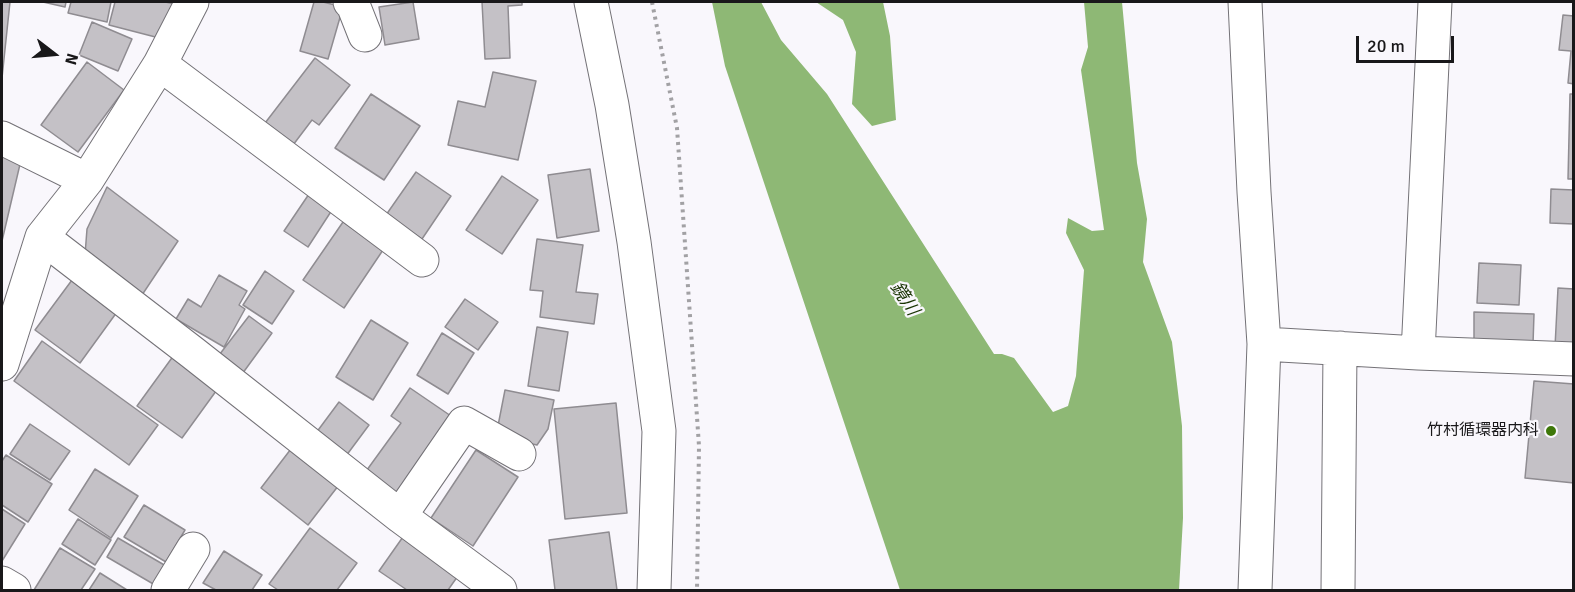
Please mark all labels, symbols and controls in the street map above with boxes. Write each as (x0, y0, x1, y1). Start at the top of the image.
north arrow (24, 24, 84, 84)
scale bar (1359, 24, 1456, 62)
text: 20 m (1367, 35, 1405, 57)
text: N (60, 51, 82, 67)
water label: 鏡川 (885, 278, 923, 320)
place label: 竹村循環器内科 (1427, 421, 1539, 441)
marker: 竹村循環器内科 (1544, 424, 1558, 438)

